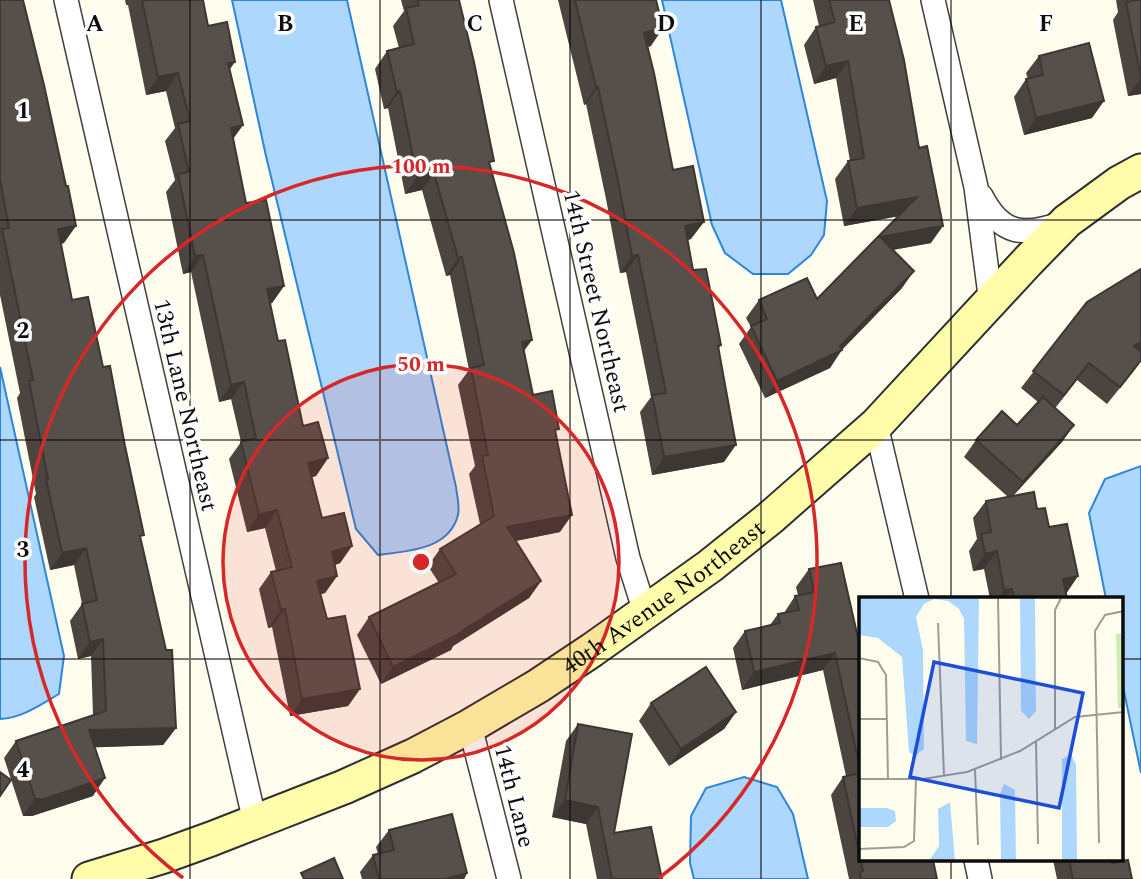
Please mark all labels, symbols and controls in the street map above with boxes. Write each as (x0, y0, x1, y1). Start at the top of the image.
text: A (86, 7, 104, 42)
text: B (277, 7, 293, 42)
text: C (467, 7, 483, 42)
text: D (657, 7, 675, 42)
text: E (848, 7, 864, 42)
text: F (1039, 7, 1053, 42)
text: 1 (17, 94, 29, 129)
text: 100 m (391, 151, 451, 183)
street label: 14th Street Northeast (553, 186, 639, 416)
street label: 13th Lane Northeast (143, 295, 227, 515)
text: 2 (17, 314, 30, 349)
text: 50 m (397, 349, 445, 381)
street label: 40th Avenue Northeast (555, 511, 773, 684)
text: 3 (17, 533, 30, 568)
centre of rings (409, 550, 433, 574)
inset map (859, 597, 1124, 862)
street label: 14th Lane (484, 741, 544, 852)
text: 4 (17, 753, 30, 788)

